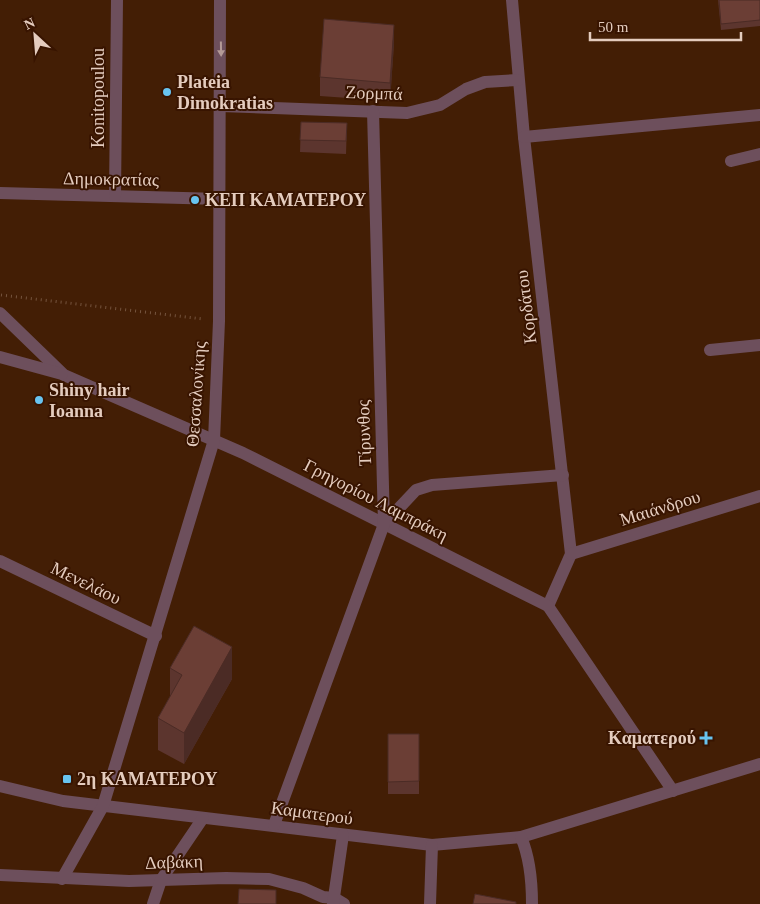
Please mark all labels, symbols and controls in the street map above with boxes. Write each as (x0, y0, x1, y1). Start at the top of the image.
north arrow (10, 10, 60, 60)
scale bar (590, 10, 741, 42)
text: N (22, 15, 37, 33)
text: 50 m (598, 19, 629, 35)
one-way arrow (217, 41, 225, 57)
street label: Konitopoulou (88, 48, 108, 148)
place label: Plateia Dimokratias (177, 72, 273, 113)
street label: Ζορμπά (345, 82, 403, 104)
marker: Plateia Dimokratias (161, 86, 173, 98)
street label: Δημοκρατίας (63, 168, 159, 190)
place label: ΚΕΠ ΚΑΜΑΤΕΡΟΥ (205, 190, 366, 210)
marker: ΚΕΠ ΚΑΜΑΤΕΡΟΥ (189, 194, 201, 206)
street label: Κορδάτου (512, 269, 540, 345)
street label: Θεσσαλονίκης (182, 341, 210, 447)
place label: Shiny hair Ioanna (49, 380, 130, 421)
marker: Shiny hair Ioanna (33, 394, 45, 406)
street label: Τίρυνθος (353, 399, 375, 467)
street label: Γρηγορίου Λαμπράκη (301, 455, 451, 545)
street label: Μαιάνδρου (617, 486, 703, 530)
street label: Μενελάου (48, 557, 124, 609)
place label: Καματερού (608, 728, 696, 748)
marker: Καματερού (700, 732, 712, 744)
place label: 2η ΚΑΜΑΤΕΡΟΥ (77, 769, 218, 789)
marker: 2η ΚΑΜΑΤΕΡΟΥ (61, 773, 73, 785)
street label: Καματερού (270, 797, 354, 829)
street label: Δαβάκη (145, 851, 203, 873)

